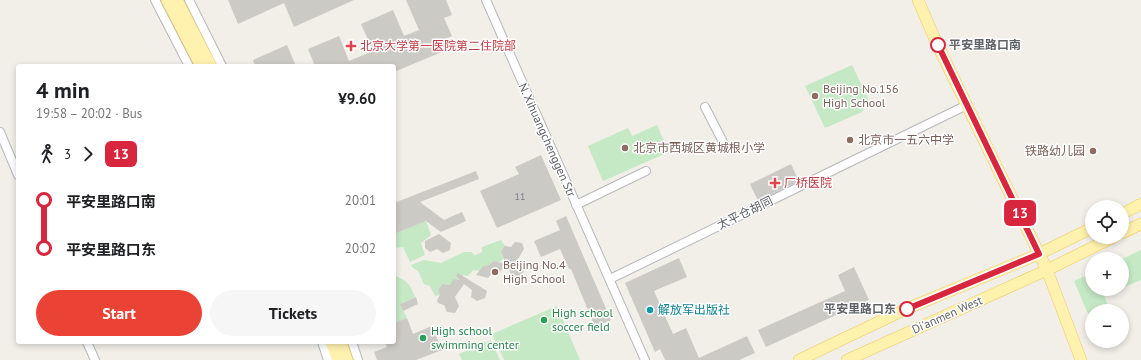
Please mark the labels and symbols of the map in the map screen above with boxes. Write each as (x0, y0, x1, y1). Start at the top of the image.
marker: 平安里路口南 (930, 37, 946, 53)
place label: 平安里路口南 (949, 37, 1021, 52)
place label: 北京大学第一医院第二住院部 (360, 38, 516, 53)
marker: 北京大学第一医院第二住院部 (345, 40, 357, 52)
street label: N. Xihuangchenggen Str (516, 81, 579, 199)
place label: Beijing No.156 High School (823, 81, 899, 110)
marker: Beijing No.156 High School (810, 91, 820, 101)
place label: 北京市一五六中学 (858, 132, 954, 147)
marker: 北京市一五六中学 (845, 135, 855, 145)
place label: 北京市西城区黄城根小学 (633, 140, 765, 155)
marker: 北京市西城区黄城根小学 (620, 143, 630, 153)
place label: 铁路幼儿园 (1025, 143, 1085, 158)
marker: 铁路幼儿园 (1088, 146, 1098, 156)
place label: 厂桥医院 (784, 175, 832, 190)
marker: 厂桥医院 (769, 177, 781, 189)
house number: 11 (515, 190, 525, 203)
street label: 太平仓胡同 (715, 193, 775, 232)
line badge: 13 (1002, 200, 1038, 226)
place label: Beijing No.4 High School (503, 257, 566, 286)
marker: Beijing No.4 High School (490, 267, 500, 277)
street label: Di'anmen West (909, 292, 984, 337)
place label: 平安里路口东 (824, 301, 896, 316)
marker: 平安里路口东 (899, 301, 915, 317)
place label: 解放军出版社 (658, 302, 730, 317)
place label: High school soccer field (552, 305, 613, 334)
marker: 解放军出版社 (645, 305, 655, 315)
marker: High school soccer field (539, 315, 549, 325)
place label: High school swimming center (431, 323, 519, 352)
marker: High school swimming center (418, 333, 428, 343)

